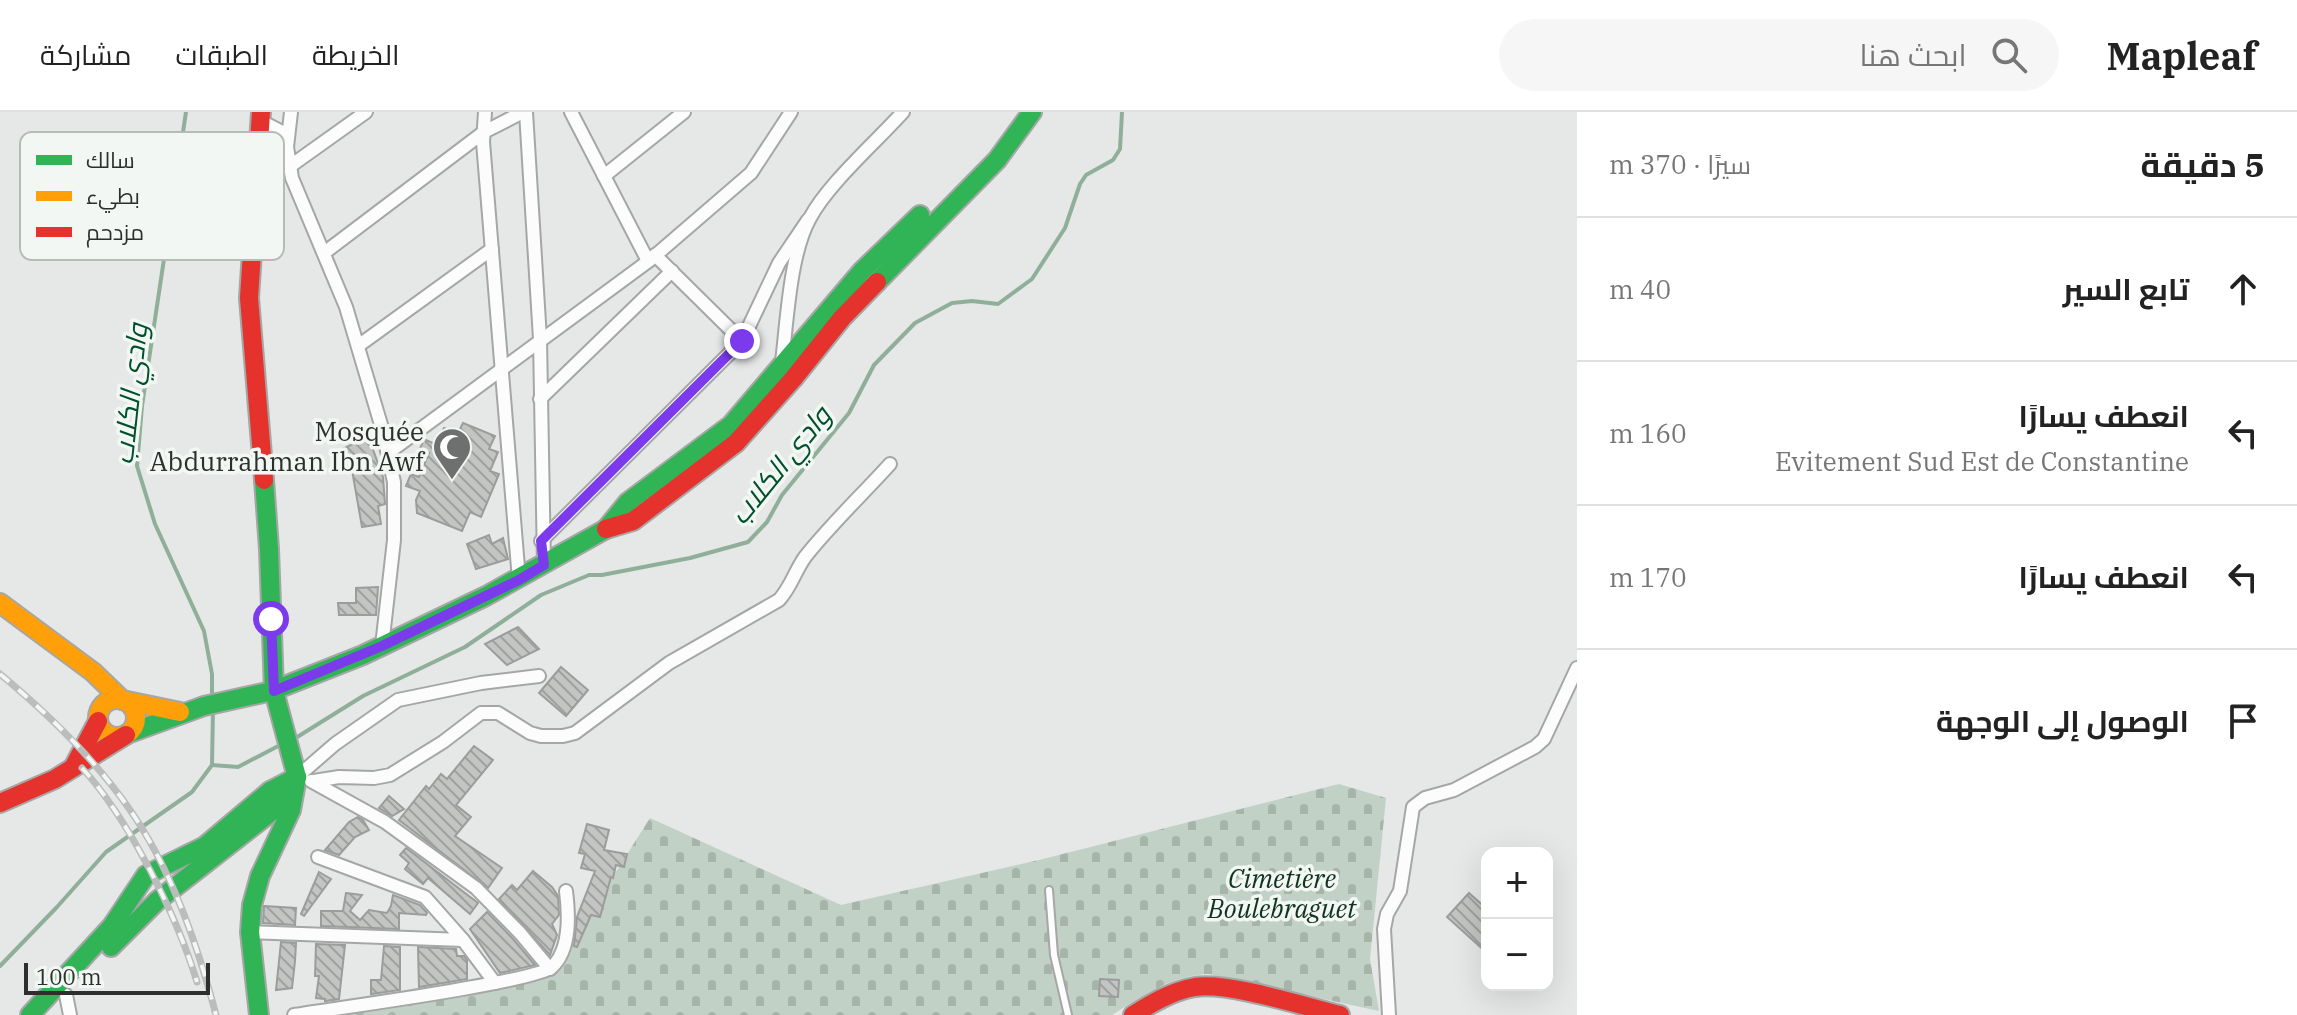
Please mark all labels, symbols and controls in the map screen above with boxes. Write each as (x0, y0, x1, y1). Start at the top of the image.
search box (1499, 19, 2059, 91)
text: Mapleaf (2107, 31, 2257, 80)
icon: search (1987, 33, 2031, 77)
text: ابحث هنا (1859, 35, 1967, 74)
text: مشاركة (40, 36, 131, 73)
text: الطبقات (175, 36, 268, 73)
text: الخريطة (312, 36, 399, 73)
legend (20, 132, 284, 260)
text: 5 دقيقة (2141, 142, 2265, 186)
text: سالك (86, 145, 135, 174)
text: سيرًا · 370 m (1609, 147, 1751, 181)
text: بطيء (86, 181, 140, 213)
text: مزدحم (86, 217, 144, 248)
icon: ahead (2221, 267, 2265, 311)
text: تابع السير (2063, 269, 2189, 308)
text: 40 m (1609, 272, 1671, 306)
water label: وادي الكلاب (104, 320, 160, 467)
route end (724, 323, 760, 359)
text: انعطف يسارًا (2018, 396, 2189, 435)
water label: وادي الكلاب (721, 397, 844, 535)
icon: left (2221, 411, 2265, 455)
place label: Mosquée Abdurrahman Ibn Awf (150, 414, 426, 478)
text: 160 m (1609, 416, 1687, 450)
mosque icon: Mosquée Abdurrahman Ibn Awf (431, 426, 473, 481)
text: Evitement Sud Est de Constantine (1775, 444, 2189, 478)
icon: left (2221, 555, 2265, 599)
text: انعطف يسارًا (2018, 557, 2189, 596)
text: 170 m (1609, 560, 1687, 594)
route start (253, 601, 289, 637)
icon: arrive (2221, 699, 2265, 743)
text: الوصول إلى الوجهة (1936, 701, 2189, 740)
map controls (1481, 847, 1553, 991)
button: + (1481, 847, 1553, 919)
park label: Cimetière Boulebraguet (1207, 861, 1357, 925)
button: − (1481, 919, 1553, 991)
scale bar (24, 959, 210, 995)
text: 100 m (36, 962, 102, 991)

